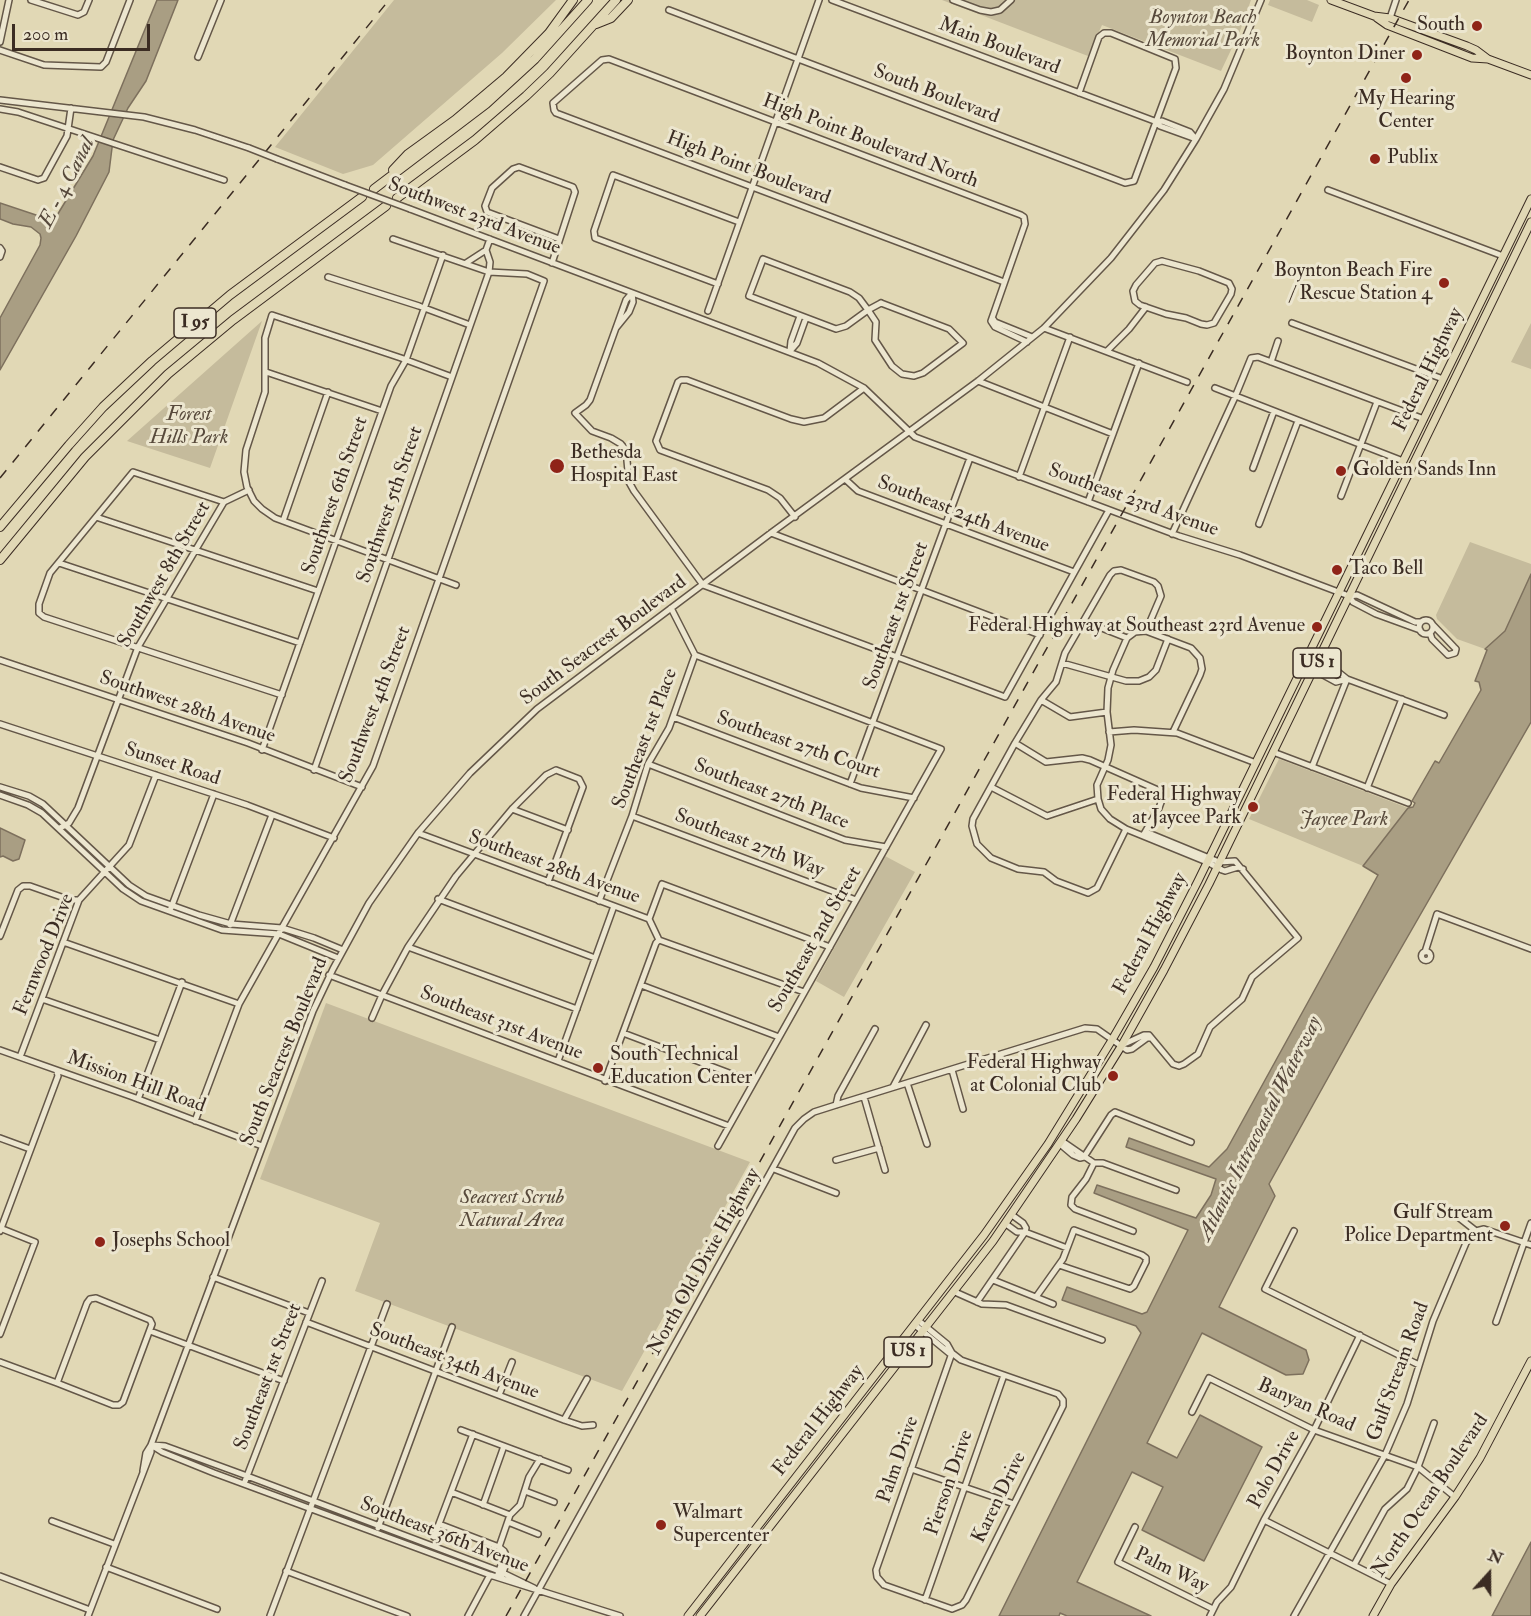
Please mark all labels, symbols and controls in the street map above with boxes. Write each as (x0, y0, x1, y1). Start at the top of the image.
park label: Boynton Beach Memorial Park (1146, 7, 1260, 54)
scale bar (15, 12, 153, 50)
street label: Main Boulevard (935, 13, 1063, 81)
place label: South (1417, 14, 1465, 38)
marker: South (1470, 19, 1484, 33)
text: 200 m (23, 23, 68, 46)
place label: Boynton Diner (1285, 43, 1405, 67)
marker: Boynton Diner (1410, 48, 1424, 62)
street label: South Boulevard (870, 60, 1002, 130)
marker: My Hearing Center (1399, 71, 1413, 85)
place label: My Hearing Center (1357, 88, 1455, 135)
street label: High Point Boulevard North (759, 90, 981, 194)
street label: High Point Boulevard (663, 127, 833, 211)
water label: E - 4 Canal (35, 134, 101, 232)
place label: Publix (1387, 147, 1438, 171)
marker: Publix (1368, 152, 1382, 166)
street label: Southwest 23rd Avenue (384, 173, 564, 261)
place label: Boynton Beach Fire / Rescue Station 4 (1274, 260, 1432, 307)
marker: Boynton Beach Fire / Rescue Station 4 (1437, 276, 1451, 290)
street label: Federal Highway (1389, 304, 1469, 436)
road number: I 95 (174, 308, 216, 338)
park label: Forest Hills Park (150, 404, 228, 451)
street label: Southwest 6th Street (298, 414, 374, 578)
street label: Southwest 5th Street (353, 424, 429, 586)
place label: Bethesda Hospital East (570, 442, 678, 489)
marker: Bethesda Hospital East (548, 457, 566, 475)
street label: Southeast 23rd Avenue (1045, 459, 1221, 543)
place label: Golden Sands Inn (1353, 459, 1496, 483)
marker: Golden Sands Inn (1334, 464, 1348, 478)
street label: Southeast 24th Avenue (874, 471, 1052, 559)
street label: Southwest 8th Street (113, 498, 217, 652)
street label: Southeast 1st Street (859, 539, 935, 693)
place label: Taco Bell (1349, 558, 1423, 582)
marker: Taco Bell (1330, 563, 1344, 577)
street label: South Seacrest Boulevard (516, 571, 692, 711)
place label: Federal Highway at Southeast 23rd Avenue (968, 615, 1305, 639)
marker: Federal Highway at Southeast 23rd Avenue (1310, 620, 1324, 634)
street label: Southwest 4th Street (335, 623, 417, 787)
road number: US 1 (1293, 648, 1341, 678)
street label: Southeast 1st Place (608, 665, 684, 813)
street label: Southwest 28th Avenue (96, 667, 278, 749)
street label: Southeast 27th Court (713, 707, 883, 785)
street label: Sunset Road (121, 738, 223, 792)
street label: Southeast 27th Place (690, 754, 852, 836)
place label: Federal Highway at Jaycee Park (1106, 784, 1241, 831)
marker: Federal Highway at Jaycee Park (1246, 800, 1260, 814)
street label: Southeast 27th Way (671, 804, 827, 884)
park label: Jaycee Park (1300, 809, 1388, 833)
street label: Southeast 28th Avenue (465, 826, 643, 910)
street label: Southeast 2nd Street (764, 863, 868, 1017)
street label: Federal Highway (1109, 869, 1193, 999)
street label: Fernwood Drive (10, 891, 80, 1019)
street label: South Seacrest Boulevard (236, 954, 334, 1150)
street label: Southeast 31st Avenue (416, 982, 586, 1066)
water label: Atlantic Intracoastal Waterway (1193, 1013, 1329, 1245)
place label: South Technical Education Center (610, 1044, 752, 1091)
street label: Mission Hill Road (63, 1047, 209, 1119)
place label: Federal Highway at Colonial Club (966, 1052, 1101, 1099)
marker: South Technical Education Center (591, 1061, 605, 1075)
marker: Federal Highway at Colonial Club (1106, 1069, 1120, 1083)
street label: North Old Dixie Highway (644, 1164, 766, 1360)
park label: Seacrest Scrub Natural Area (460, 1187, 564, 1234)
place label: Gulf Stream Police Department (1344, 1202, 1493, 1249)
marker: Gulf Stream Police Department (1498, 1219, 1512, 1233)
place label: Josephs School (112, 1230, 230, 1254)
marker: Josephs School (93, 1235, 107, 1249)
street label: Gulf Stream Road (1363, 1299, 1435, 1445)
street label: Southeast 1st Street (230, 1300, 308, 1454)
street label: Southeast 34th Avenue (366, 1319, 542, 1405)
road number: US 1 (884, 1337, 932, 1367)
street label: Federal Highway (768, 1361, 870, 1481)
street label: Banyan Road (1253, 1374, 1359, 1438)
street label: North Ocean Boulevard (1367, 1410, 1495, 1582)
street label: Palm Drive (873, 1414, 925, 1506)
street label: Pierson Drive (921, 1427, 979, 1539)
street label: Polo Drive (1244, 1427, 1306, 1513)
street label: Karen Drive (968, 1449, 1032, 1547)
street label: Southeast 36th Avenue (356, 1493, 532, 1579)
place label: Walmart Supercenter (673, 1502, 769, 1549)
marker: Walmart Supercenter (654, 1518, 668, 1532)
street label: Palm Way (1130, 1543, 1212, 1599)
north arrow (1459, 1544, 1519, 1604)

